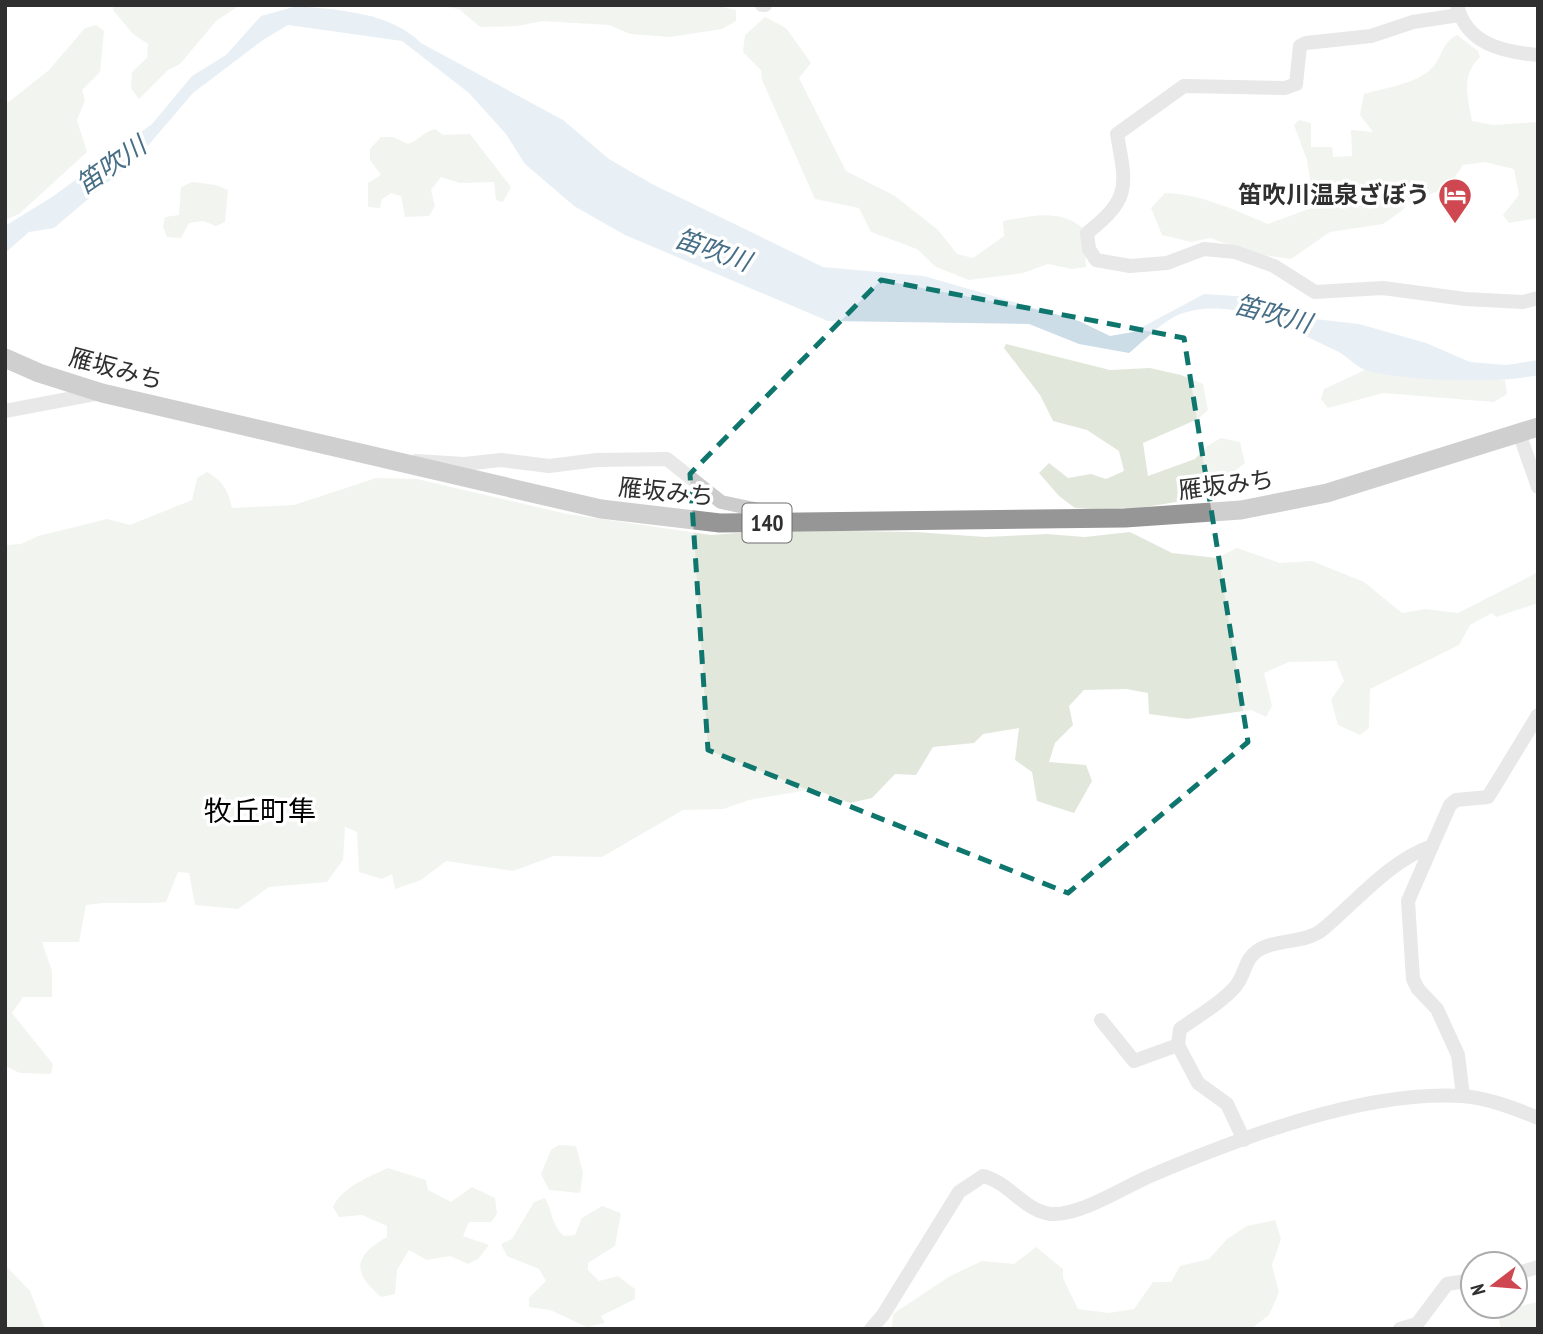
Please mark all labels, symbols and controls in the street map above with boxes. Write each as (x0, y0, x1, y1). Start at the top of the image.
water label: 笛吹川 (69, 127, 155, 200)
hotel icon: 笛吹川温泉ざぼう (1436, 176, 1474, 225)
place label: 笛吹川温泉ざぼう (1238, 179, 1430, 210)
water label: 笛吹川 (671, 221, 758, 279)
water label: 笛吹川 (1231, 287, 1318, 340)
street label: 雁坂みち (66, 341, 167, 396)
street label: 雁坂みち (1176, 463, 1275, 506)
street label: 雁坂みち (617, 471, 715, 512)
road number: 140 (742, 503, 792, 542)
district label: 牧丘町隼 (204, 792, 316, 829)
north arrow (1459, 1250, 1529, 1320)
text: N (1465, 1281, 1491, 1298)

